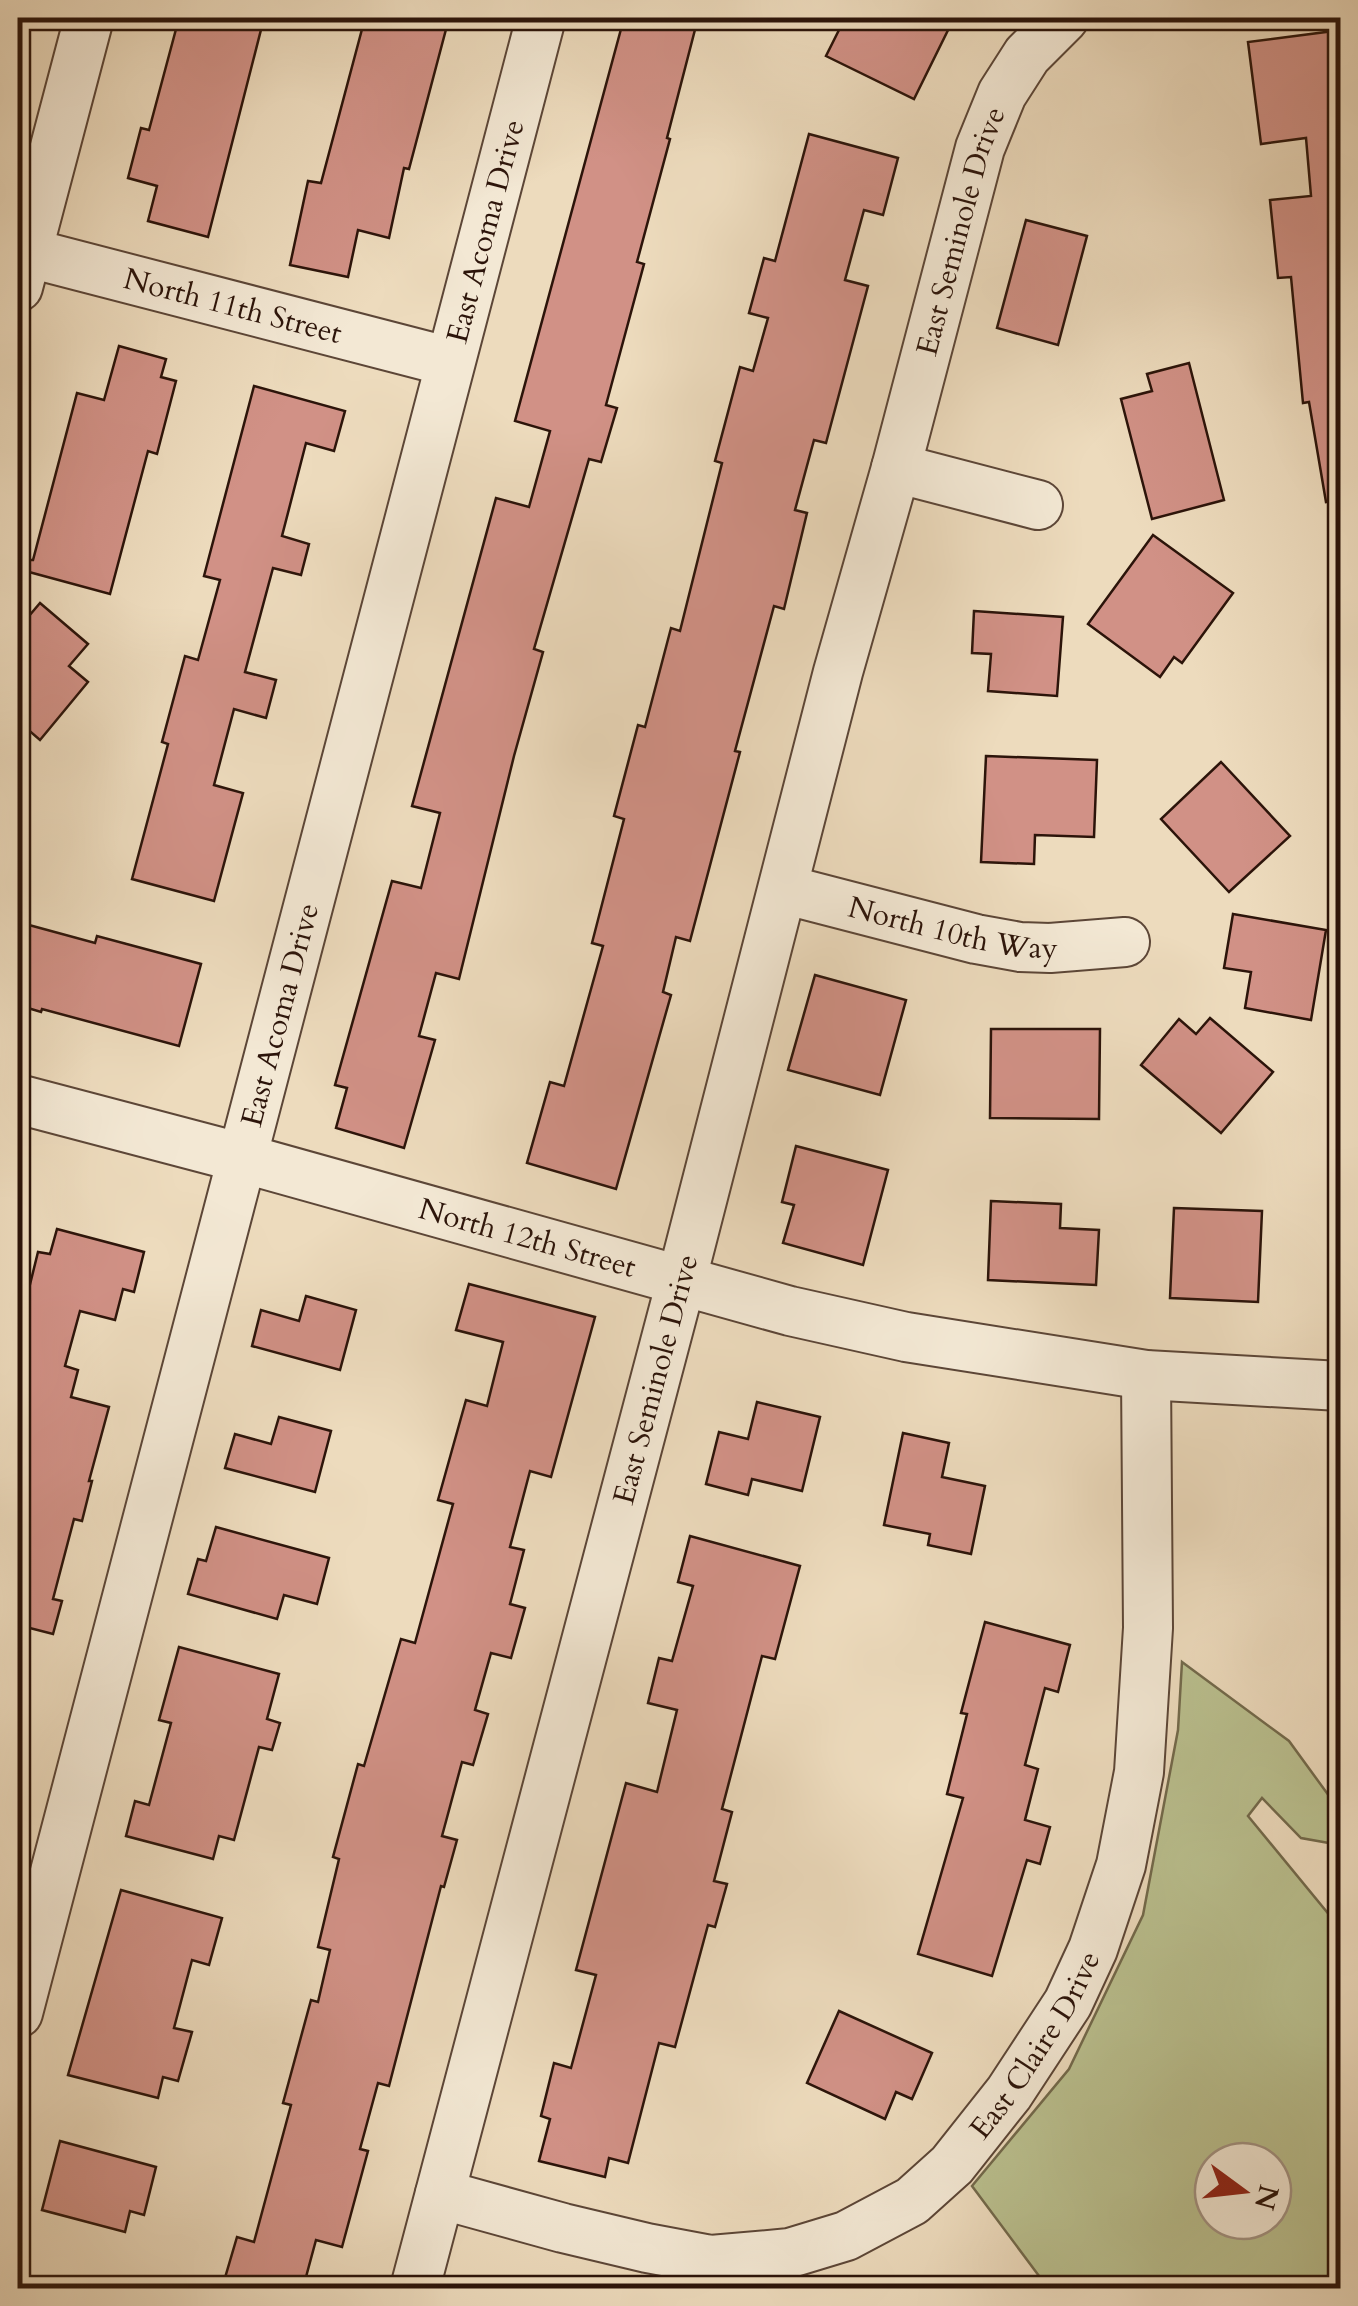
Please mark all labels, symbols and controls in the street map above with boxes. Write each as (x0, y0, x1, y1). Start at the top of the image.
street label: East Seminole Drive (906, 100, 1015, 360)
street label: East Acoma Drive (436, 115, 534, 347)
street label: North 11th Street (119, 258, 347, 354)
street label: North 10th Way (844, 886, 1058, 969)
street label: East Acoma Drive (231, 899, 329, 1131)
street label: North 12th Street (414, 1188, 641, 1288)
street label: East Seminole Drive (603, 1250, 708, 1509)
street label: East Claire Drive (960, 1944, 1110, 2148)
north arrow (1193, 2141, 1293, 2241)
text: N (1245, 2181, 1288, 2214)

